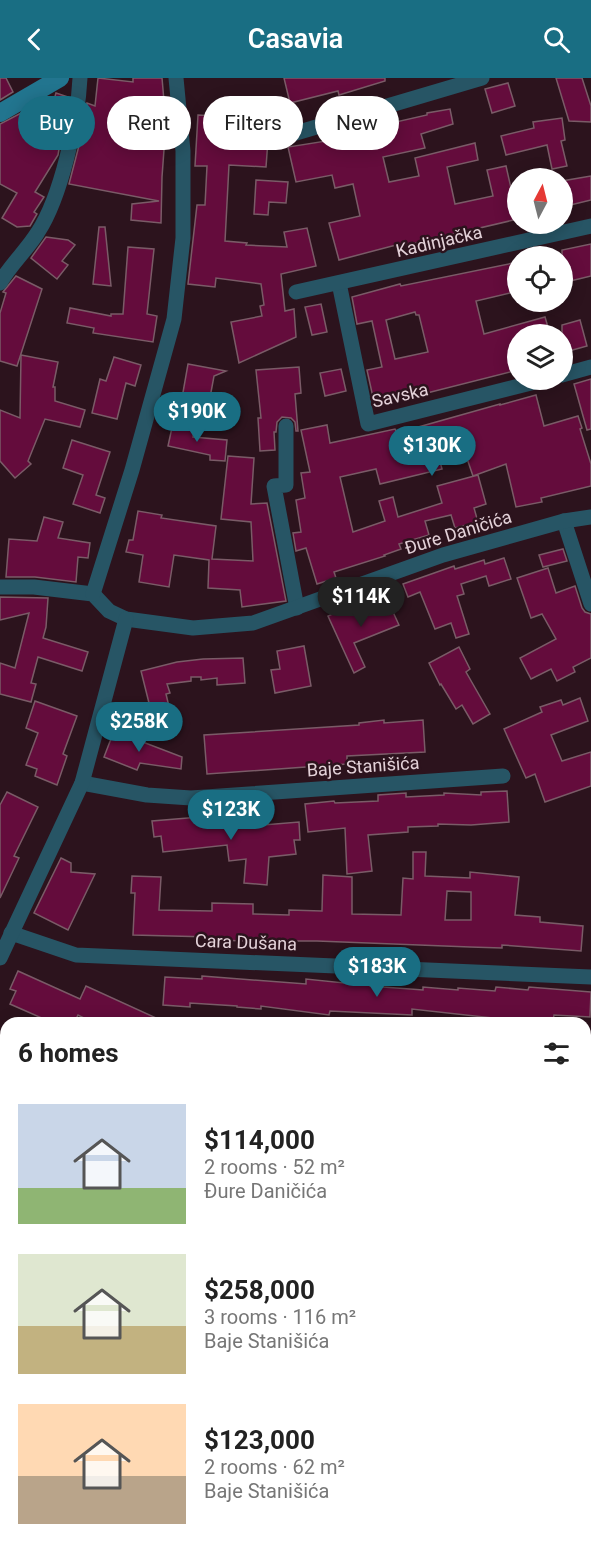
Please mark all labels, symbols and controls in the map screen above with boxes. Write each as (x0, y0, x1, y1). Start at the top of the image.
icon: back (18, 23, 51, 56)
text: Casavia (248, 23, 343, 55)
icon: search (540, 23, 573, 56)
chip: Buy (18, 96, 95, 150)
chip: Rent (107, 96, 191, 150)
chip: Filters (203, 96, 303, 150)
chip: New (315, 96, 399, 150)
north arrow (507, 168, 573, 234)
map controls (507, 168, 573, 390)
street label: Kadinjačka (394, 221, 484, 261)
button: locate (507, 246, 573, 312)
button: layers (507, 324, 573, 390)
street label: Savska (370, 378, 430, 412)
pin: $190K (155, 392, 239, 443)
text: $190K (168, 399, 226, 423)
pin: $130K (390, 426, 474, 477)
text: $130K (403, 433, 461, 457)
street label: Đure Daničića (402, 506, 514, 558)
pin: $114K (319, 577, 403, 628)
text: $114K (332, 584, 390, 608)
pin: $258K (97, 702, 181, 753)
text: $258K (110, 709, 168, 733)
street label: Baje Stanišića (306, 752, 420, 780)
pin: $123K (189, 790, 273, 841)
text: $123K (202, 797, 260, 821)
street label: Cara Dušana (195, 930, 297, 954)
pin: $183K (335, 947, 419, 998)
text: $183K (348, 954, 406, 978)
icon: filters (540, 1037, 573, 1070)
text: 6 homes (18, 1038, 119, 1068)
text: $114,000 (204, 1125, 315, 1155)
icon: home (66, 1128, 138, 1200)
text: 2 rooms · 52 m² (204, 1155, 345, 1179)
text: Đure Daničića (204, 1179, 327, 1203)
text: $258,000 (204, 1275, 315, 1305)
icon: home (66, 1278, 138, 1350)
text: 3 rooms · 116 m² (204, 1305, 356, 1329)
text: Baje Stanišića (204, 1329, 329, 1353)
text: $123,000 (204, 1425, 315, 1455)
icon: home (66, 1428, 138, 1500)
text: 2 rooms · 62 m² (204, 1455, 345, 1479)
text: Baje Stanišića (204, 1479, 329, 1503)

